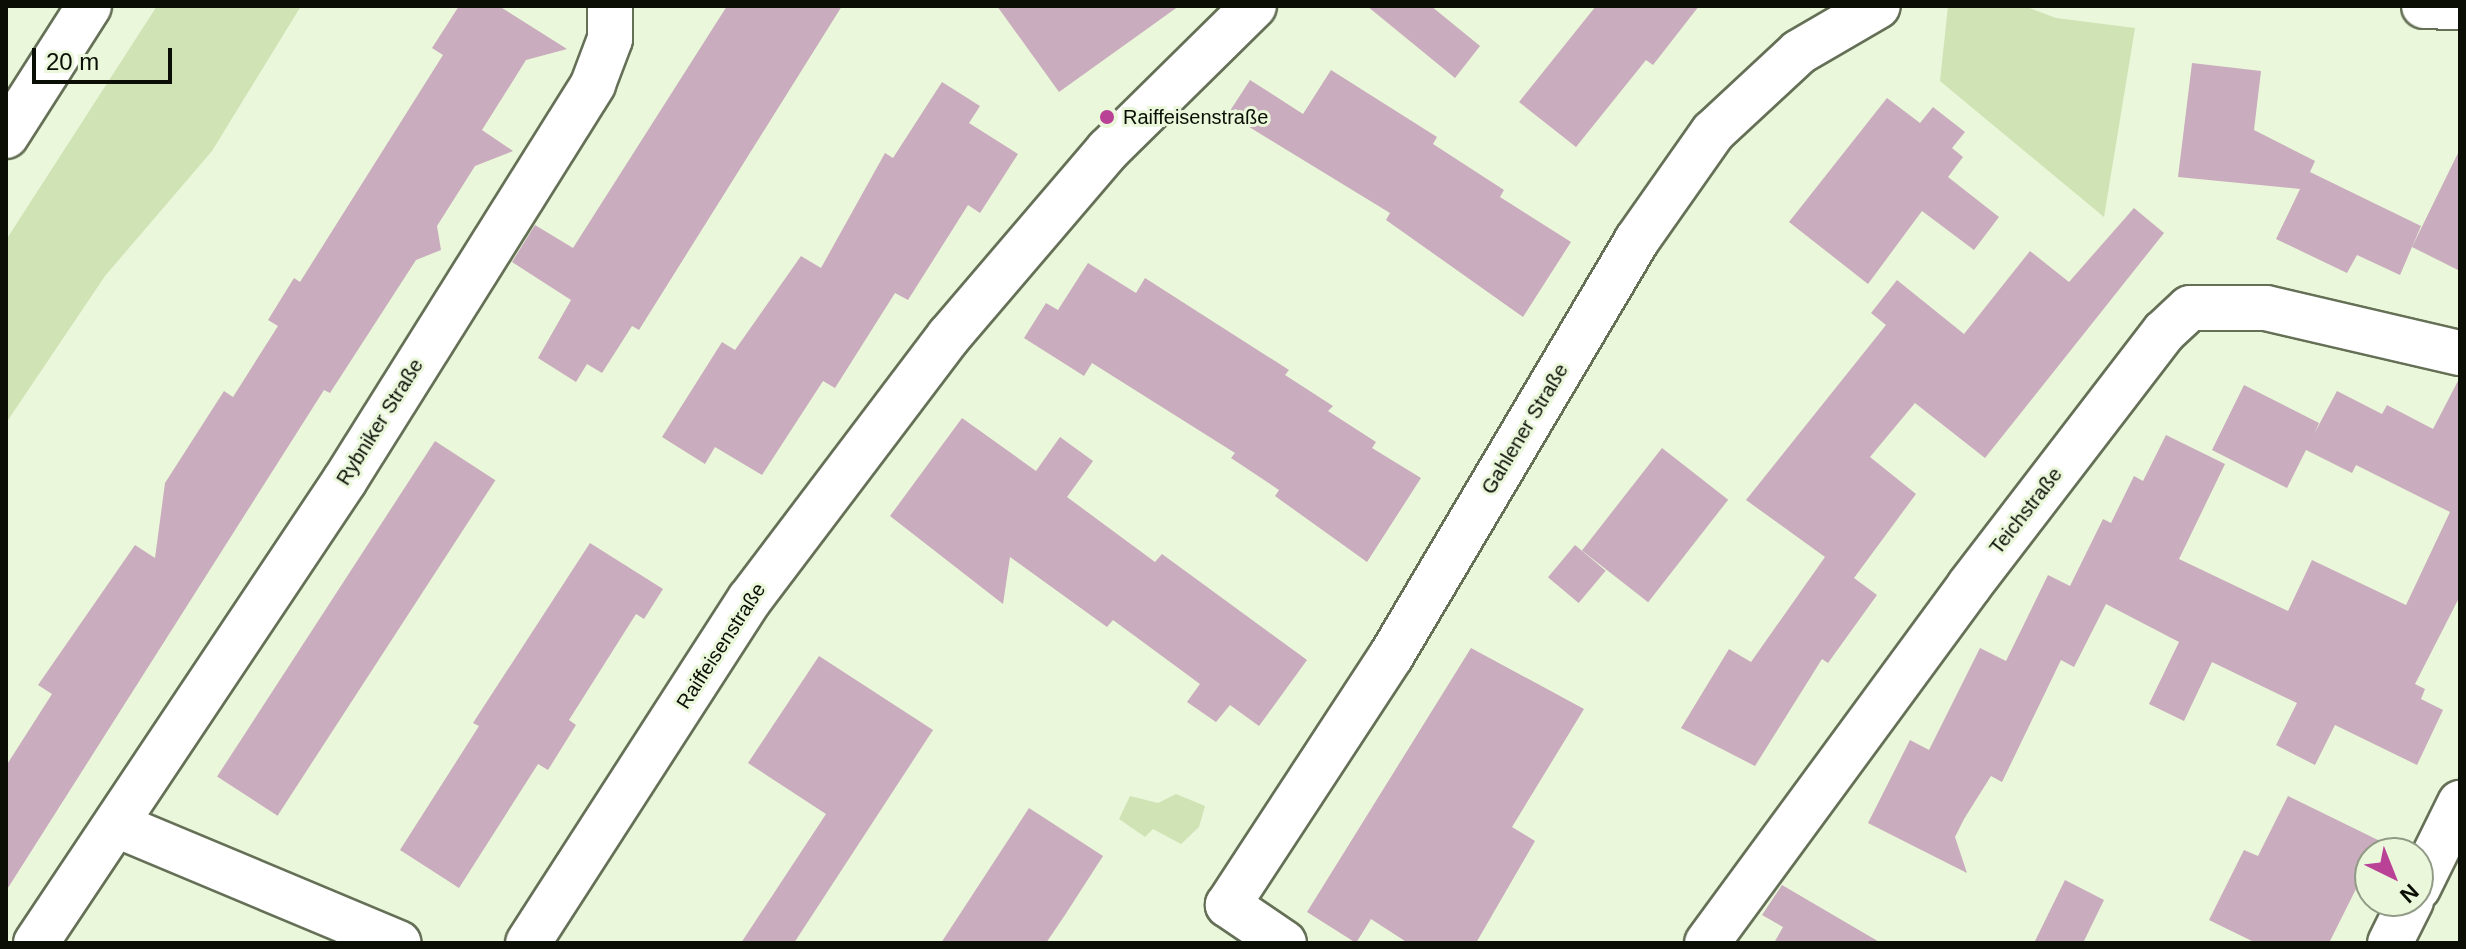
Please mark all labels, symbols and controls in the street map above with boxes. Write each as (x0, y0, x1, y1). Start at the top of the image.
scale bar (36, 32, 176, 82)
text: 20 m (46, 48, 99, 75)
place label: Raiffeisenstraße (1123, 105, 1268, 129)
marker: Raiffeisenstraße (1098, 108, 1116, 126)
street label: Rybniker Straße (332, 354, 428, 490)
street label: Gahlener Straße (1477, 359, 1573, 499)
street label: Teichstraße (1985, 463, 2067, 559)
street label: Raiffeisenstraße (671, 579, 771, 713)
north arrow (2354, 837, 2434, 917)
text: N (2395, 879, 2424, 908)

